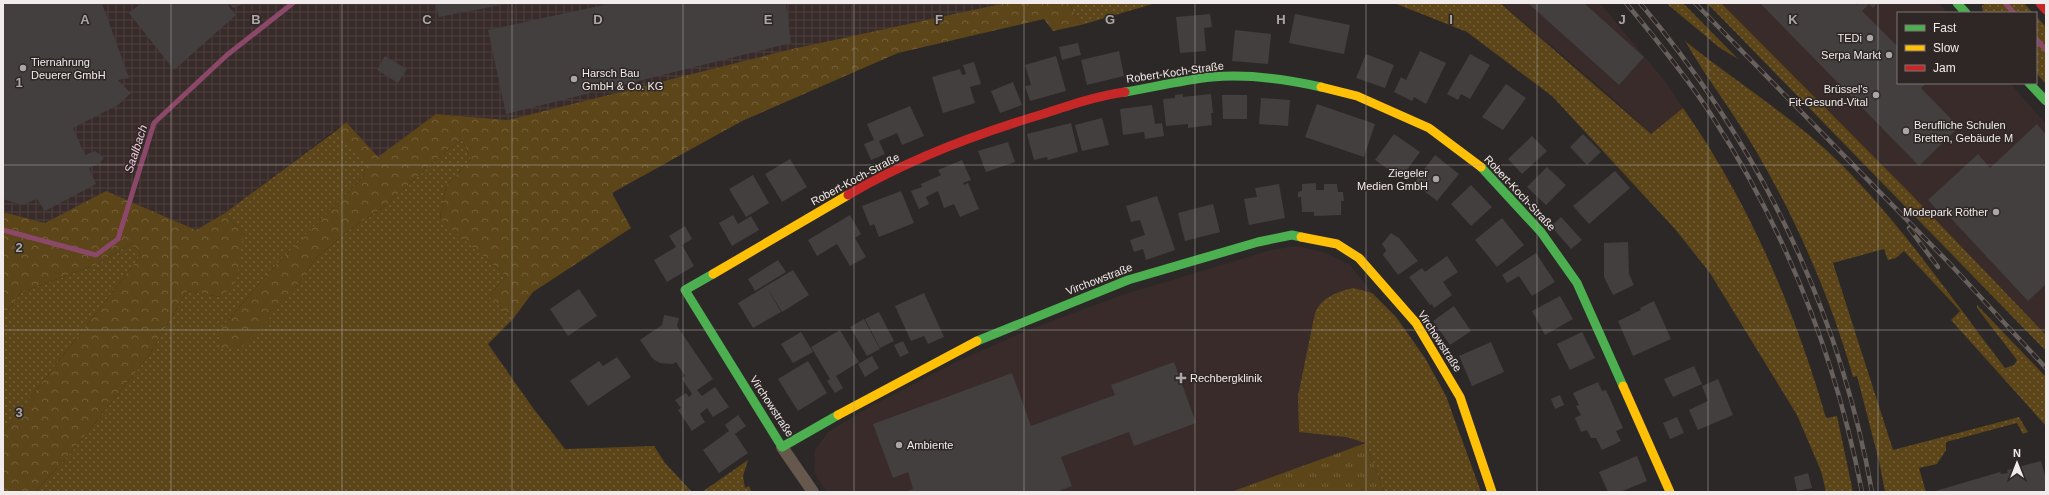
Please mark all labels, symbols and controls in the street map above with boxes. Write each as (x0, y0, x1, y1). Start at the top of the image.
text: A (80, 12, 90, 27)
text: B (251, 12, 261, 27)
text: C (422, 12, 432, 27)
text: D (593, 12, 603, 27)
text: E (764, 12, 773, 27)
text: F (935, 12, 943, 27)
text: G (1105, 12, 1115, 27)
text: H (1276, 12, 1286, 27)
text: I (1449, 12, 1453, 27)
text: J (1618, 12, 1626, 27)
text: K (1788, 12, 1798, 27)
legend (1897, 12, 2037, 84)
text: Fast (1933, 21, 1957, 35)
place label: TEDi (1838, 32, 1862, 44)
marker: TEDi (1865, 33, 1875, 43)
text: Slow (1933, 41, 1959, 55)
place label: Serpa Markt (1821, 49, 1881, 61)
marker: Serpa Markt (1884, 50, 1894, 60)
place label: Tiernahrung Deuerer GmbH (31, 56, 106, 81)
street label: Robert-Koch-Straße (1125, 59, 1225, 85)
text: Jam (1933, 61, 1956, 75)
marker: Tiernahrung Deuerer GmbH (18, 63, 28, 73)
place label: Harsch Bau GmbH & Co. KG (582, 67, 663, 92)
marker: Harsch Bau GmbH & Co. KG (569, 74, 579, 84)
text: 1 (15, 75, 23, 90)
place label: Brüssel's Fit-Gesund-Vital (1789, 83, 1868, 108)
marker: Brüssel's Fit-Gesund-Vital (1871, 90, 1881, 100)
place label: Berufliche Schulen Bretten, Gebäude M (1914, 119, 2013, 144)
water label: Saalbach (122, 123, 150, 175)
marker: Berufliche Schulen Bretten, Gebäude M (1901, 126, 1911, 136)
street label: Robert-Koch-Straße (809, 151, 901, 207)
street label: Robert-Koch-Straße (1482, 153, 1558, 233)
place label: Ziegeler Medien GmbH (1357, 167, 1428, 192)
marker: Ziegeler Medien GmbH (1431, 174, 1441, 184)
place label: Modepark Röther (1903, 206, 1988, 218)
marker: Modepark Röther (1991, 207, 2001, 217)
text: 2 (15, 240, 23, 255)
street label: Virchowstraße (1064, 261, 1134, 297)
street label: Virchowstraße (1416, 308, 1464, 374)
marker: Rechbergklinik (1175, 372, 1187, 384)
place label: Rechbergklinik (1190, 372, 1263, 384)
street label: Virchowstraße (748, 373, 796, 439)
text: 3 (15, 405, 23, 420)
place label: Ambiente (907, 439, 953, 451)
marker: Ambiente (894, 440, 904, 450)
north arrow (1997, 443, 2037, 483)
text: N (2013, 447, 2021, 459)

